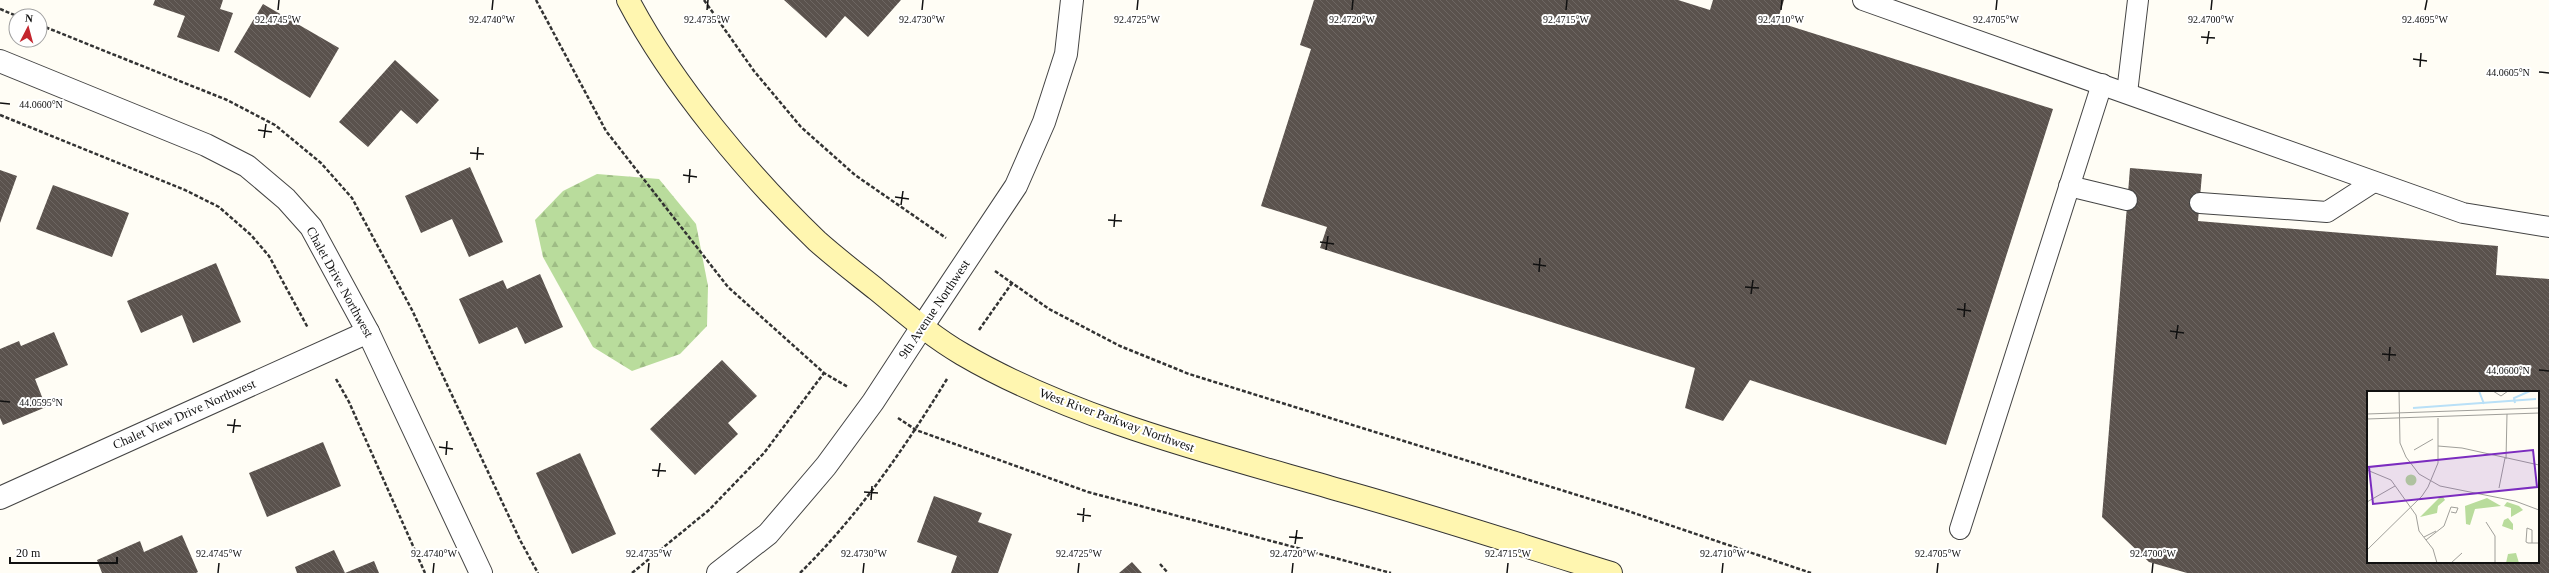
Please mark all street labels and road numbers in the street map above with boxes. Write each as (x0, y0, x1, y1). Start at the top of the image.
street label: Chalet Drive Northwest (303, 224, 377, 340)
street label: 9th Avenue Northwest (895, 256, 973, 361)
street label: Chalet View Drive Northwest (110, 376, 258, 452)
street label: West River Parkway Northwest (1037, 385, 1197, 455)

